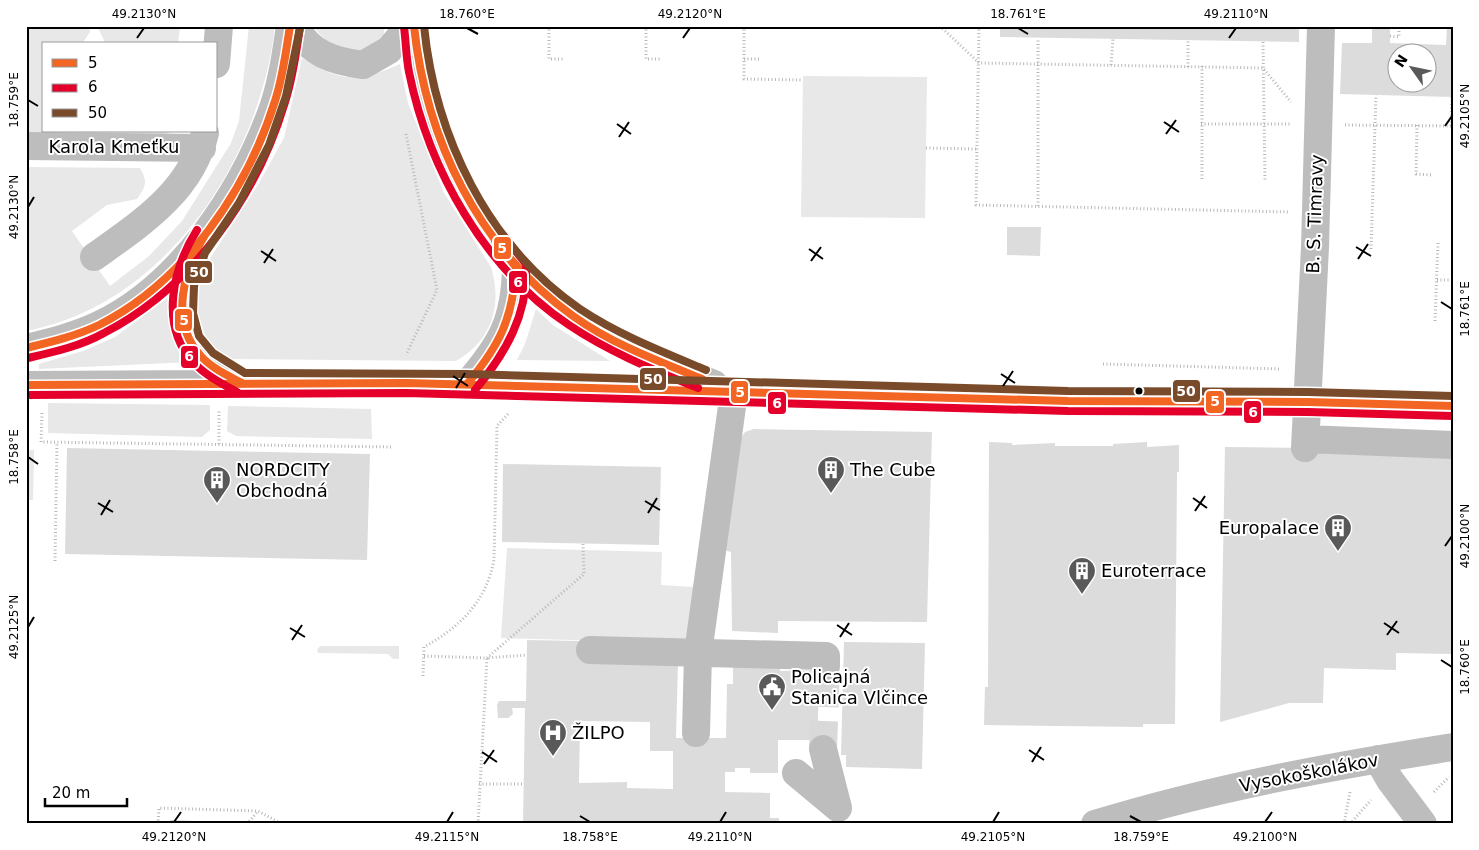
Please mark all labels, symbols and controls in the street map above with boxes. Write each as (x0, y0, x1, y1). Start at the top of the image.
text: 49.2130°N (112, 7, 176, 21)
text: 18.760°E (439, 7, 495, 21)
text: 49.2120°N (658, 7, 722, 21)
text: 18.761°E (990, 7, 1046, 21)
text: 49.2110°N (1204, 7, 1268, 21)
legend (42, 42, 218, 132)
north arrow (1386, 42, 1436, 92)
text: N (1391, 52, 1411, 70)
text: 5 (88, 54, 98, 72)
text: 18.759°E (7, 72, 21, 128)
text: 6 (88, 78, 98, 96)
text: 49.2105°N (1458, 84, 1472, 148)
text: 50 (88, 104, 107, 122)
street label: Karola Kmeťku (48, 136, 180, 157)
street label: B. S. Timravy (1302, 154, 1327, 274)
text: 49.2130°N (7, 175, 21, 239)
line badge: 5 (493, 236, 512, 260)
text: 5 (497, 240, 507, 256)
line badge: 50 (184, 260, 213, 284)
text: 50 (189, 264, 209, 280)
line badge: 6 (508, 270, 528, 294)
text: 6 (513, 274, 523, 290)
text: 18.761°E (1458, 281, 1472, 337)
line badge: 5 (174, 308, 193, 332)
text: 5 (179, 312, 189, 328)
line badge: 6 (180, 345, 199, 369)
text: 6 (184, 348, 194, 364)
line badge: 50 (639, 367, 667, 391)
text: 50 (643, 371, 663, 387)
line badge: 50 (1172, 379, 1201, 403)
line badge: 5 (730, 380, 749, 404)
text: 50 (1176, 383, 1196, 399)
text: 5 (735, 384, 745, 400)
unlabelled marker (1134, 386, 1144, 396)
line badge: 5 (1205, 390, 1225, 414)
line badge: 6 (767, 391, 787, 415)
text: 5 (1210, 393, 1220, 409)
text: 6 (772, 395, 782, 411)
line badge: 6 (1243, 400, 1262, 424)
text: 6 (1248, 404, 1258, 420)
text: 18.758°E (7, 429, 21, 485)
building icon: The Cube (816, 455, 846, 494)
place label: NORDCITY Obchodná (236, 459, 331, 501)
place label: The Cube (849, 459, 936, 480)
building icon: NORDCITY Obchodná (202, 465, 232, 504)
text: 49.2100°N (1458, 504, 1472, 568)
building icon: Europalace (1323, 513, 1353, 552)
place label: Europalace (1219, 517, 1319, 538)
building icon: Euroterrace (1067, 556, 1097, 595)
place label: Euroterrace (1101, 560, 1206, 581)
text: 49.2125°N (7, 595, 21, 659)
text: 18.760°E (1458, 639, 1472, 695)
place label: Policajná Stanica Vlčince (791, 666, 928, 708)
public building icon: Policajná Stanica Vlčince (757, 672, 787, 711)
hospital icon: ŽILPO (538, 718, 568, 757)
place label: ŽILPO (572, 722, 625, 743)
street label: Vysokoškolákov (1238, 749, 1381, 796)
scale bar (45, 775, 128, 807)
text: 20 m (52, 784, 90, 802)
text: 49.2120°N (142, 830, 206, 844)
text: 49.2115°N (415, 830, 479, 844)
text: 18.758°E (562, 830, 618, 844)
text: 49.2110°N (688, 830, 752, 844)
text: 49.2105°N (961, 830, 1025, 844)
text: 18.759°E (1113, 830, 1169, 844)
text: 49.2100°N (1233, 830, 1297, 844)

